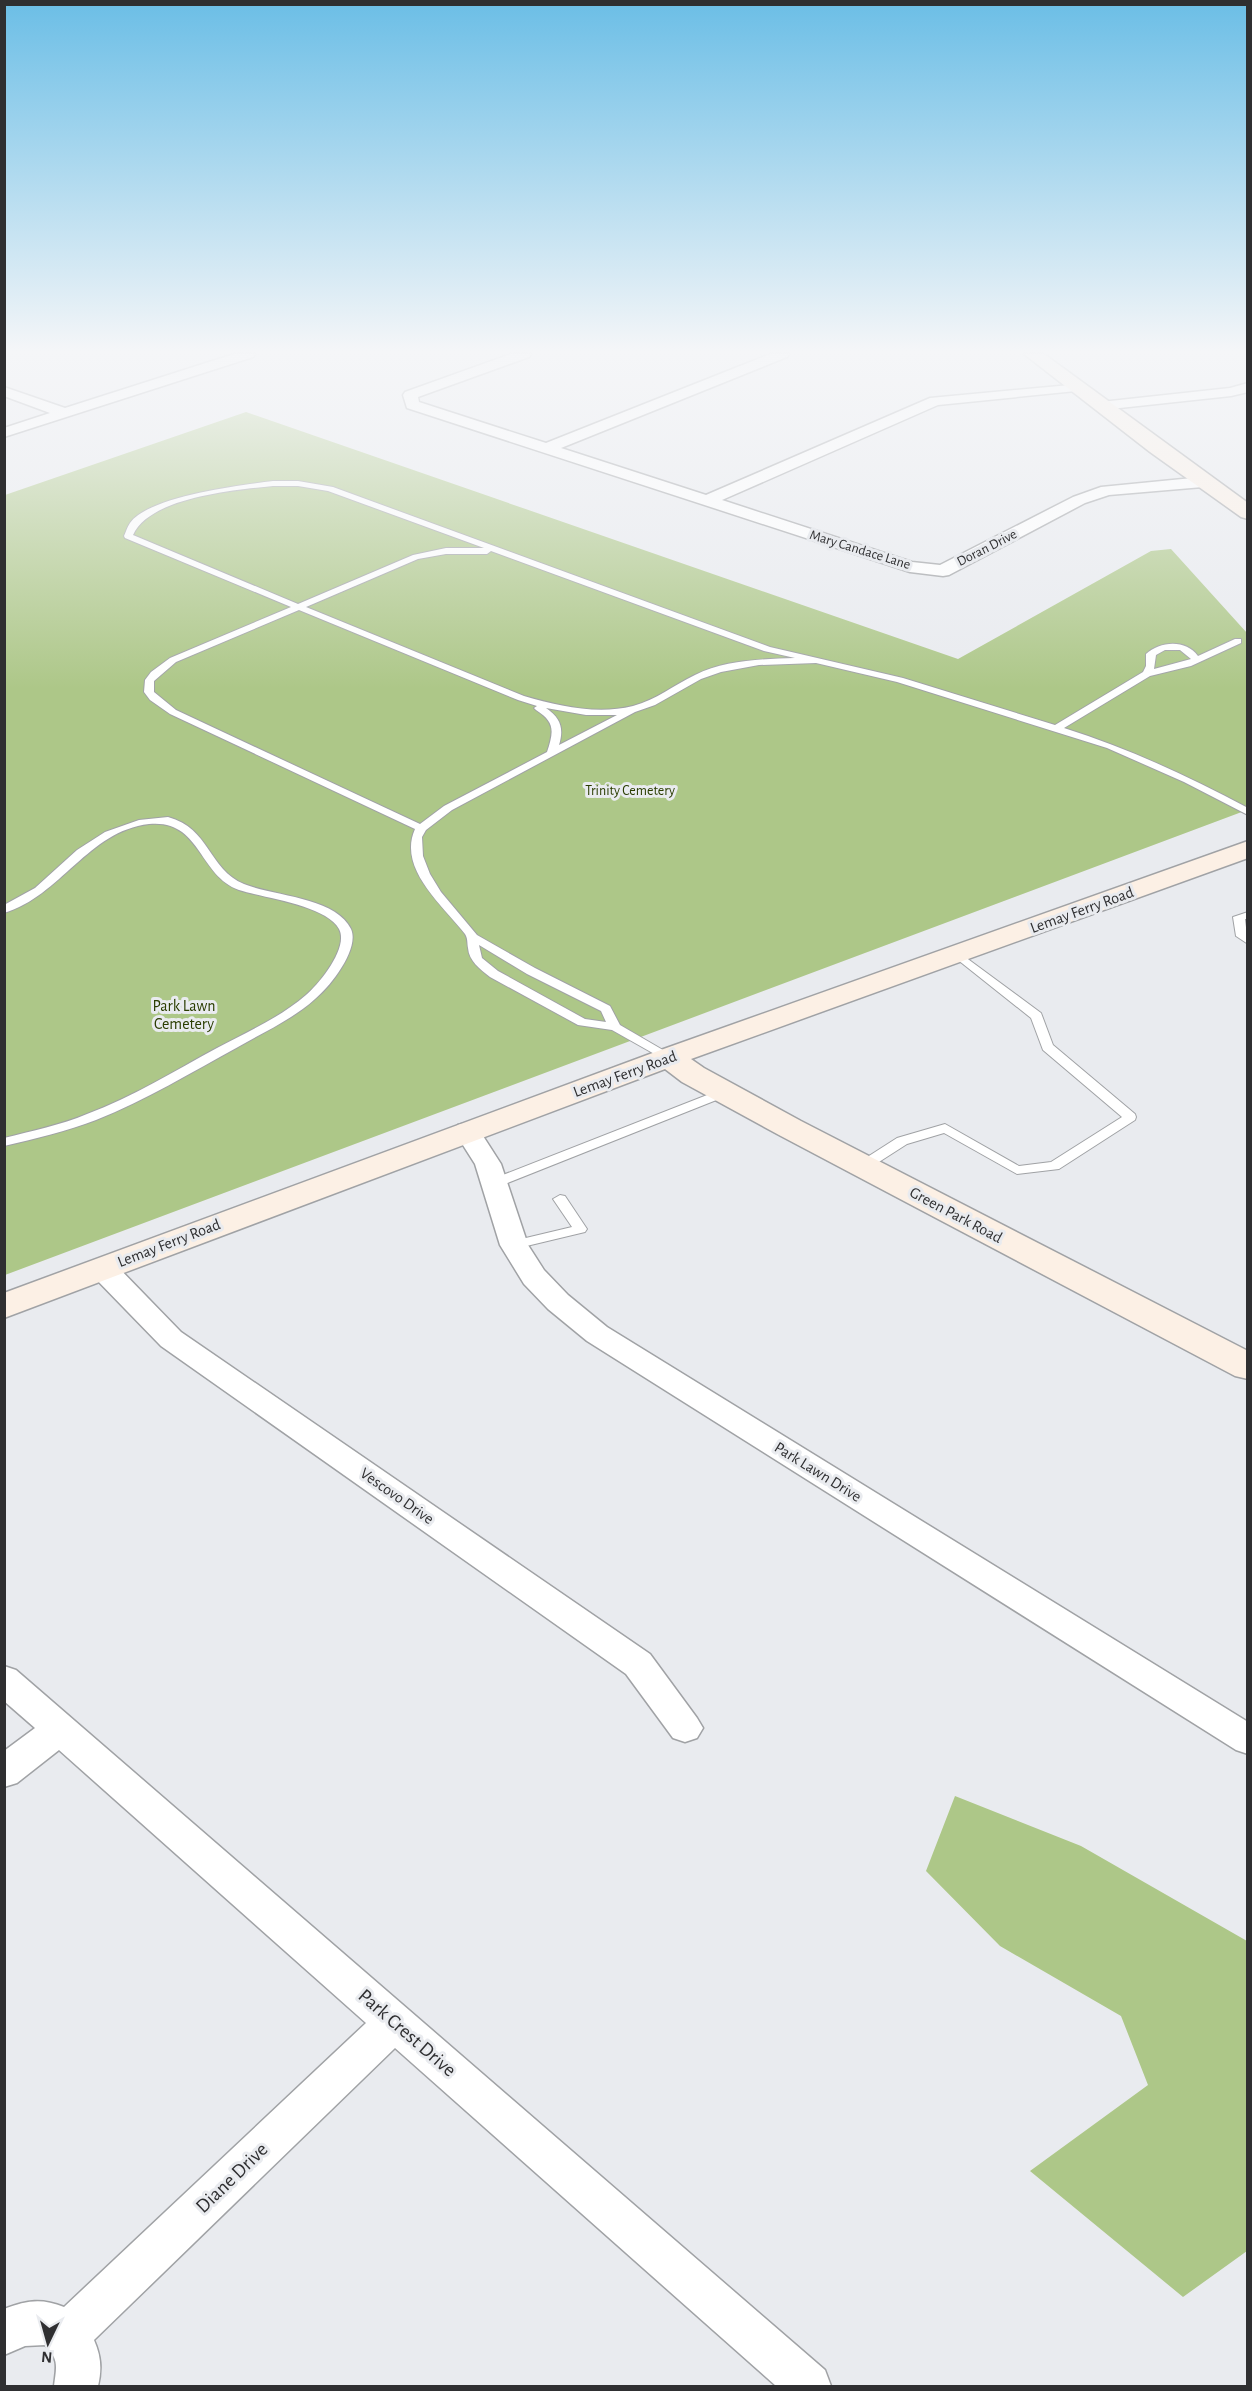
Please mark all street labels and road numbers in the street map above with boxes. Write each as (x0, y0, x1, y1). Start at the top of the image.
street label: Doran Drive (955, 527, 1019, 569)
street label: Mary Candace Lane (808, 528, 912, 572)
street label: Lemay Ferry Road (1028, 884, 1136, 937)
street label: Lemay Ferry Road (571, 1048, 679, 1101)
street label: Green Park Road (907, 1184, 1005, 1246)
street label: Lemay Ferry Road (115, 1216, 223, 1271)
street label: Park Lawn Drive (772, 1439, 864, 1505)
street label: Vescovo Drive (357, 1465, 437, 1527)
street label: Park Crest Drive (354, 1985, 460, 2081)
street label: Diane Drive (192, 2139, 272, 2217)

